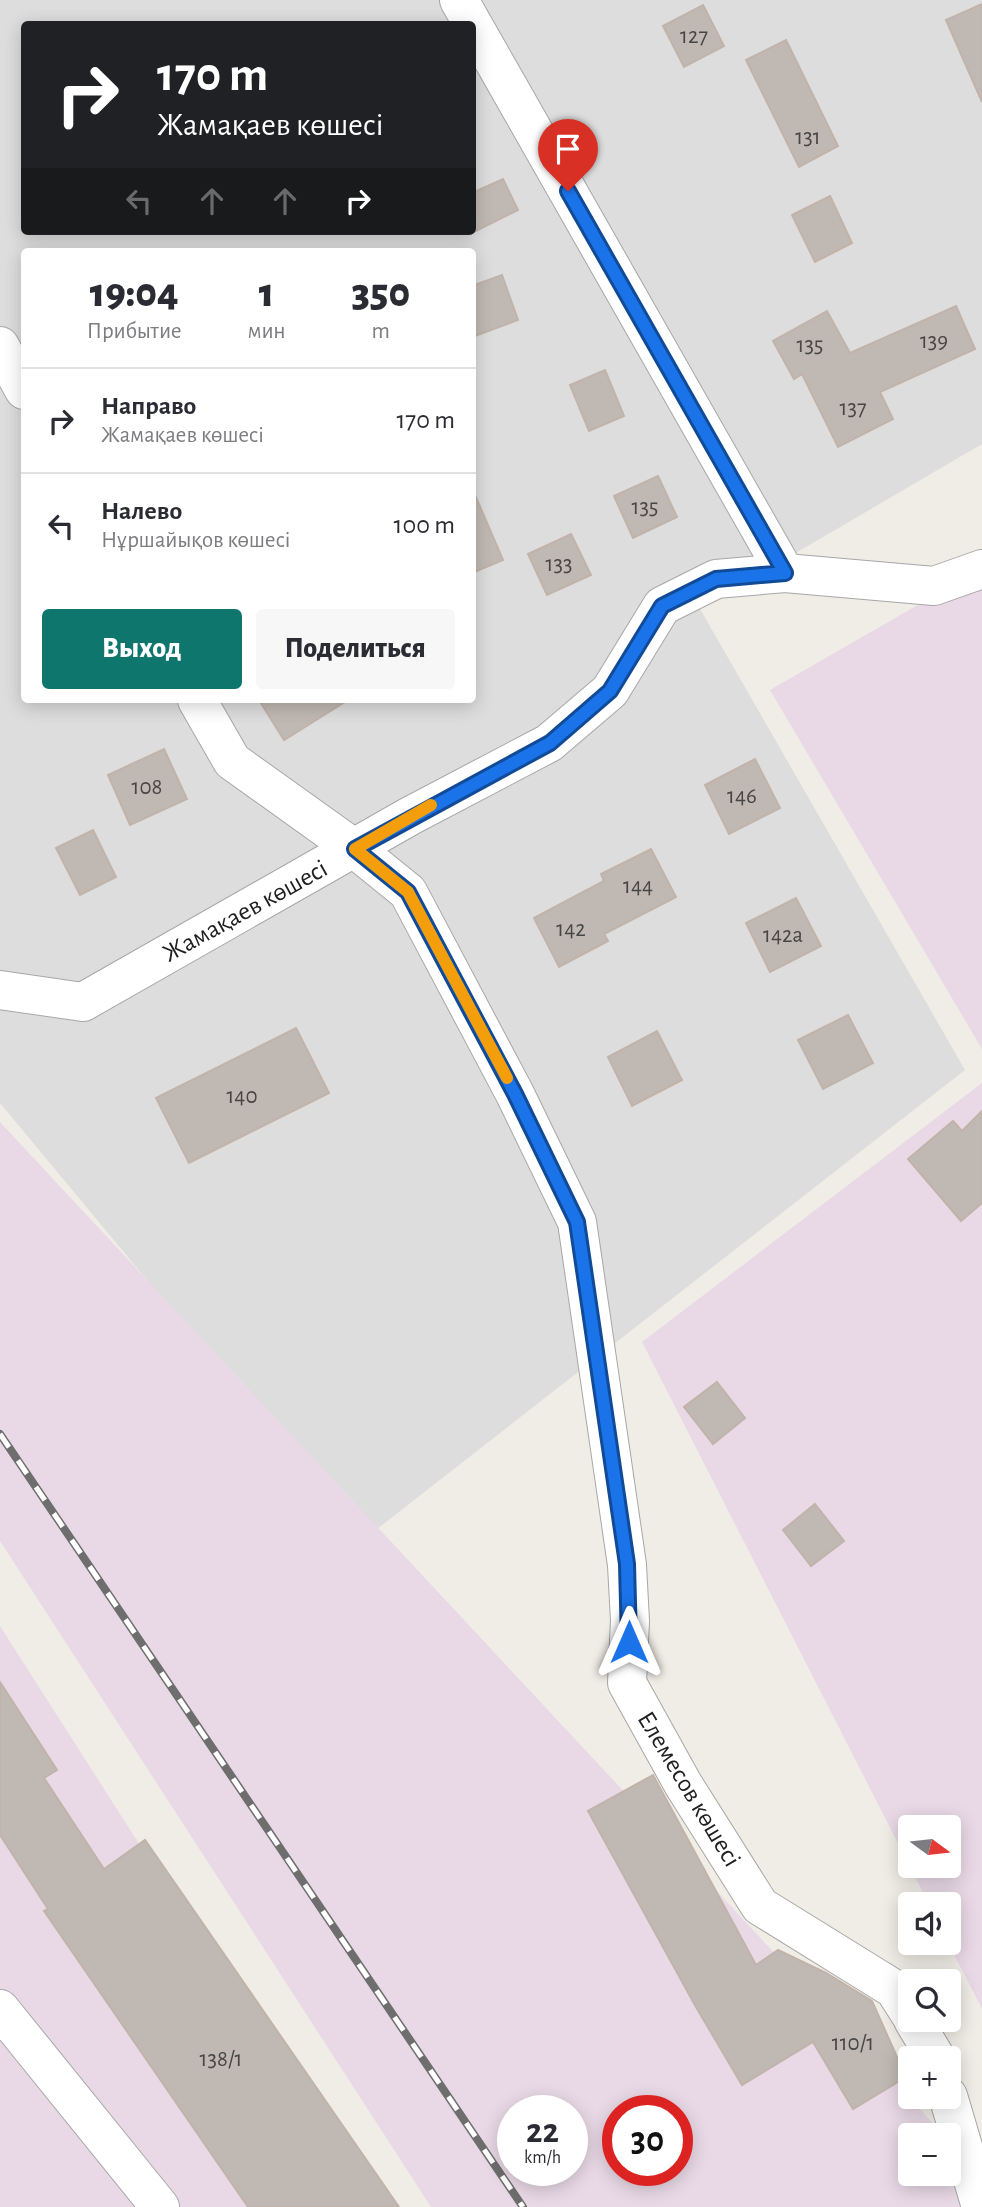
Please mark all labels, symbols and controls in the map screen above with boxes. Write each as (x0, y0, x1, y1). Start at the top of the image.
house number: 127 (680, 25, 708, 48)
icon: right (42, 49, 133, 140)
text: 170 m (157, 51, 268, 100)
text: Жамақаев көшесі (157, 109, 383, 141)
pin (538, 119, 598, 191)
house number: 131 (795, 126, 821, 149)
icon: arrive (549, 130, 587, 168)
icon: left (120, 182, 158, 220)
icon: ahead (193, 182, 231, 220)
icon: ahead (266, 182, 304, 220)
icon: right (339, 182, 377, 220)
text: 19:04 (90, 272, 179, 314)
text: 1 (259, 272, 274, 314)
text: 350 (352, 272, 410, 314)
text: Прибытие (87, 320, 182, 343)
text: мин (247, 320, 286, 343)
text: m (372, 320, 390, 343)
house number: 139 (920, 330, 948, 353)
house number: 135 (796, 334, 824, 357)
text: Направо (101, 393, 196, 419)
house number: 137 (840, 397, 866, 420)
icon: right (42, 402, 80, 440)
text: 170 m (396, 407, 455, 433)
text: Жамақаев көшесі (101, 424, 264, 447)
house number: 135 (631, 496, 659, 519)
text: Налево (101, 498, 182, 524)
icon: left (42, 507, 80, 545)
text: 100 m (394, 512, 455, 538)
text: Нұршайықов көшесі (101, 529, 290, 552)
house number: 133 (546, 553, 572, 576)
button: Выход (42, 609, 242, 689)
button: Поделиться (256, 609, 455, 689)
house number: 108 (132, 776, 162, 799)
house number: 146 (727, 785, 757, 808)
street label: Жамақаев көшесі (158, 855, 332, 967)
house number: 144 (623, 875, 653, 898)
house number: 142 (556, 918, 586, 941)
house number: 142а (763, 924, 803, 947)
house number: 140 (226, 1085, 258, 1108)
position arrow (592, 1605, 666, 1679)
street label: Елемесов көшесі (633, 1707, 745, 1871)
north arrow (898, 1815, 961, 1878)
map controls (898, 1815, 961, 2186)
button: sound (898, 1892, 961, 1955)
button: search (898, 1969, 961, 2032)
house number: 110/1 (832, 2032, 874, 2055)
button: + (898, 2046, 961, 2109)
house number: 138/1 (200, 2048, 242, 2071)
speed limit sign: 30 (602, 2095, 693, 2186)
text: 22 (526, 2114, 559, 2149)
button: − (898, 2123, 961, 2186)
text: km/h (524, 2149, 561, 2167)

